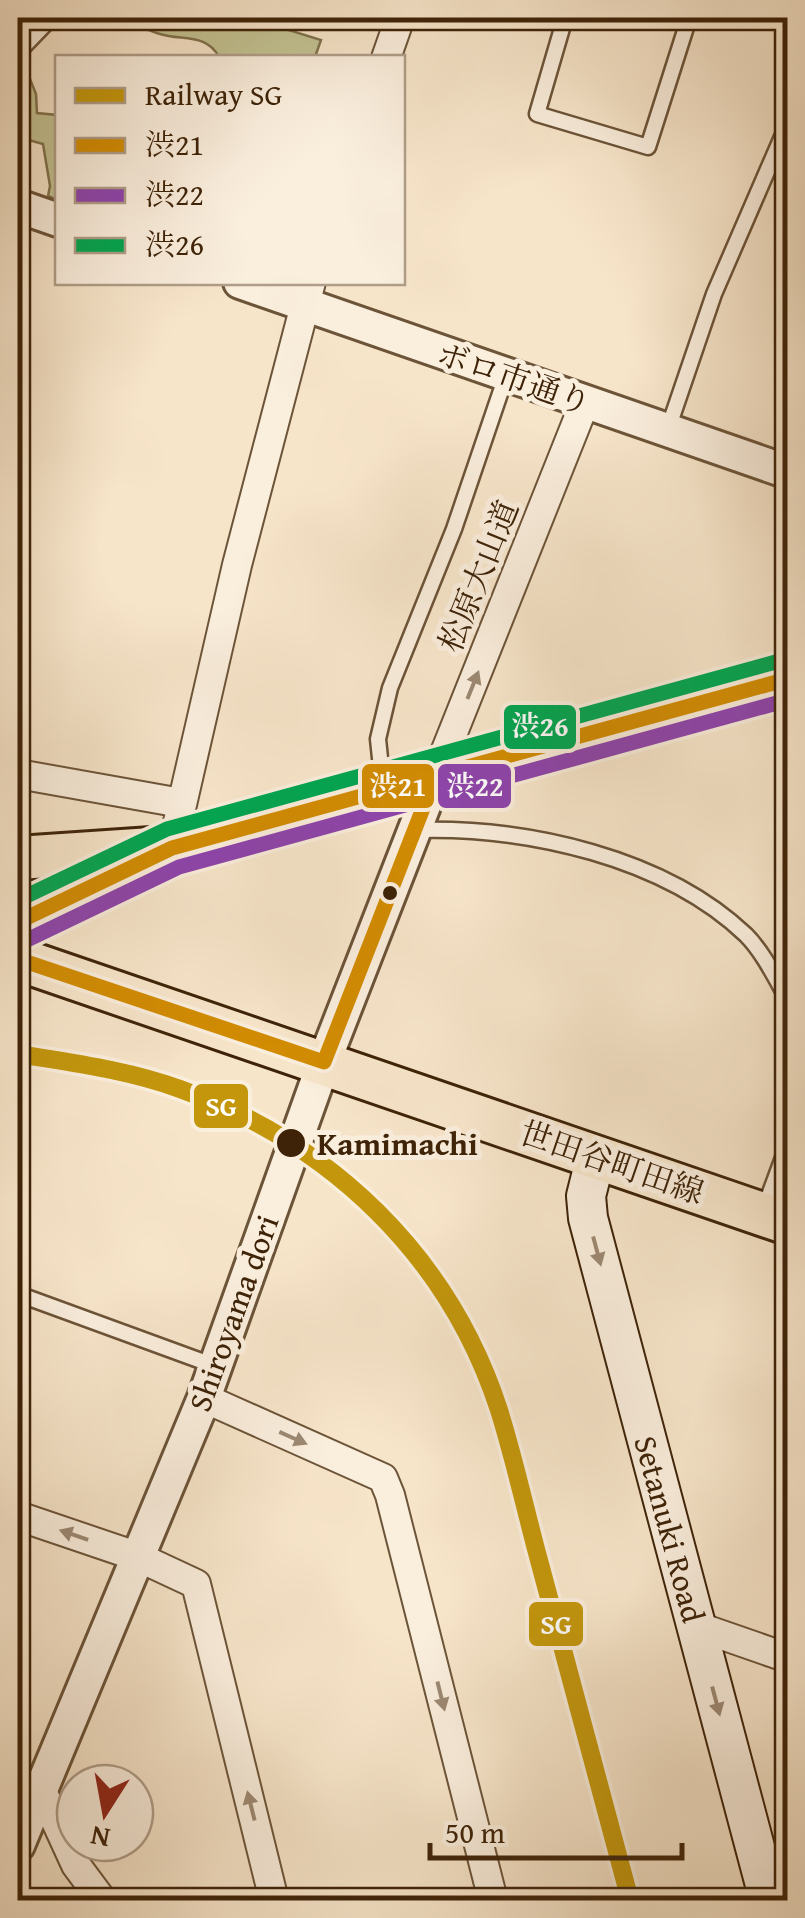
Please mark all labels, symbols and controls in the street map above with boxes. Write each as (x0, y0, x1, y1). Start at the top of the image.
legend (55, 55, 405, 285)
text: Railway SG (145, 72, 282, 116)
text: 渋21 (145, 122, 204, 166)
text: 渋22 (145, 172, 204, 216)
text: 渋26 (145, 222, 204, 266)
street label: ボロ市通り (431, 330, 597, 426)
street label: 松原大山道 (426, 493, 530, 659)
one-way arrow (465, 669, 481, 699)
line badge: 渋26 (502, 703, 578, 751)
text: 渋26 (511, 705, 569, 746)
line badge: 渋21 (360, 762, 436, 810)
line badge: 渋22 (436, 762, 513, 810)
text: 渋21 (369, 765, 427, 806)
text: 渋22 (446, 765, 504, 806)
unlabelled marker (380, 883, 400, 903)
line badge: SG (192, 1082, 250, 1130)
text: SG (205, 1085, 237, 1126)
street label: 世田谷町田線 (514, 1109, 710, 1215)
place label: Kamimachi (317, 1120, 478, 1167)
marker: Kamimachi (274, 1126, 308, 1160)
street label: Shiroyama dori (176, 1208, 290, 1418)
one-way arrow (590, 1236, 606, 1267)
one-way arrow (279, 1429, 308, 1446)
street label: Setanuki Road (623, 1430, 717, 1628)
one-way arrow (59, 1527, 89, 1542)
line badge: SG (527, 1600, 585, 1648)
text: SG (540, 1603, 572, 1644)
one-way arrow (434, 1681, 450, 1712)
one-way arrow (708, 1686, 724, 1717)
north arrow (55, 1763, 155, 1863)
one-way arrow (243, 1790, 258, 1821)
scale bar (430, 1798, 682, 1860)
text: 50 m (445, 1810, 505, 1854)
text: N (87, 1816, 113, 1860)

